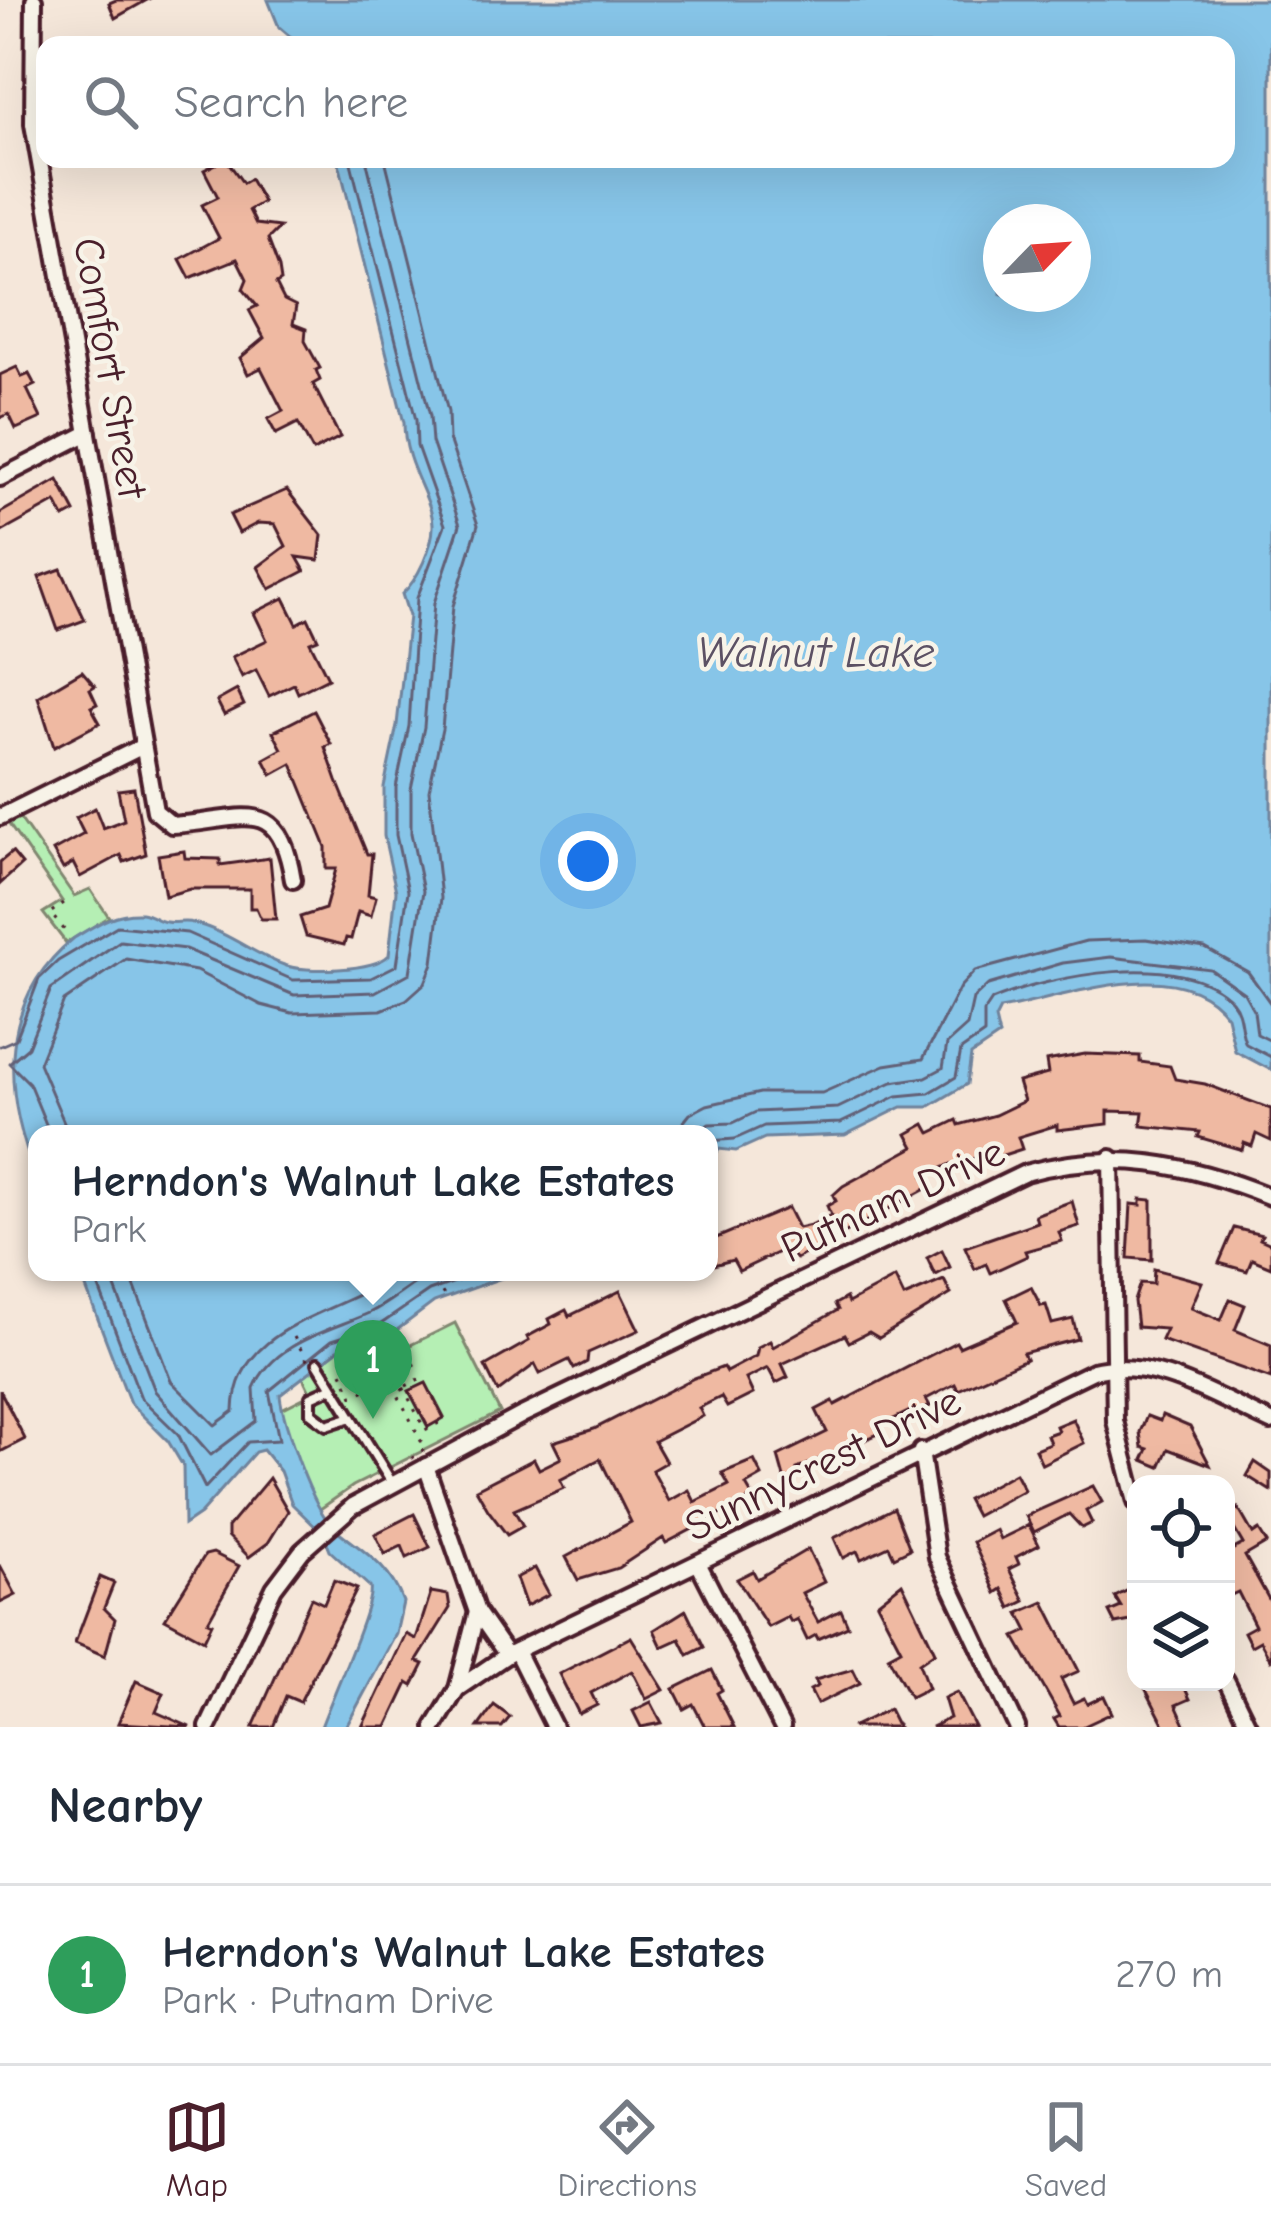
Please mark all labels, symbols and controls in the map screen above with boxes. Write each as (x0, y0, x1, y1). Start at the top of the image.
search box (36, 36, 1235, 168)
icon: search (78, 69, 144, 135)
text: Search here (174, 76, 408, 128)
north arrow (983, 204, 1091, 312)
street label: Comfort Street (63, 234, 157, 504)
water label: Walnut Lake (697, 626, 935, 678)
your location (558, 831, 618, 891)
popup (28, 1125, 718, 1281)
street label: Putnam Drive (773, 1127, 1013, 1273)
text: Herndon's Walnut Lake Estates (72, 1155, 674, 1207)
text: Park (72, 1207, 146, 1252)
pin: 1 (334, 1320, 412, 1419)
street label: Sunnycrest Drive (677, 1376, 969, 1552)
map controls (1127, 1475, 1235, 1691)
button: locate (1127, 1475, 1235, 1583)
button: layers (1127, 1583, 1235, 1691)
text: Nearby (48, 1776, 202, 1835)
text: Herndon's Walnut Lake Estates (162, 1926, 765, 1978)
text: 1 (79, 1952, 95, 1997)
text: 270 m (1115, 1952, 1223, 1997)
text: Park · Putnam Drive (162, 1978, 493, 2023)
tab: Map (164, 2094, 230, 2204)
tab: Directions (558, 2094, 697, 2204)
tab: Saved (1025, 2094, 1107, 2204)

